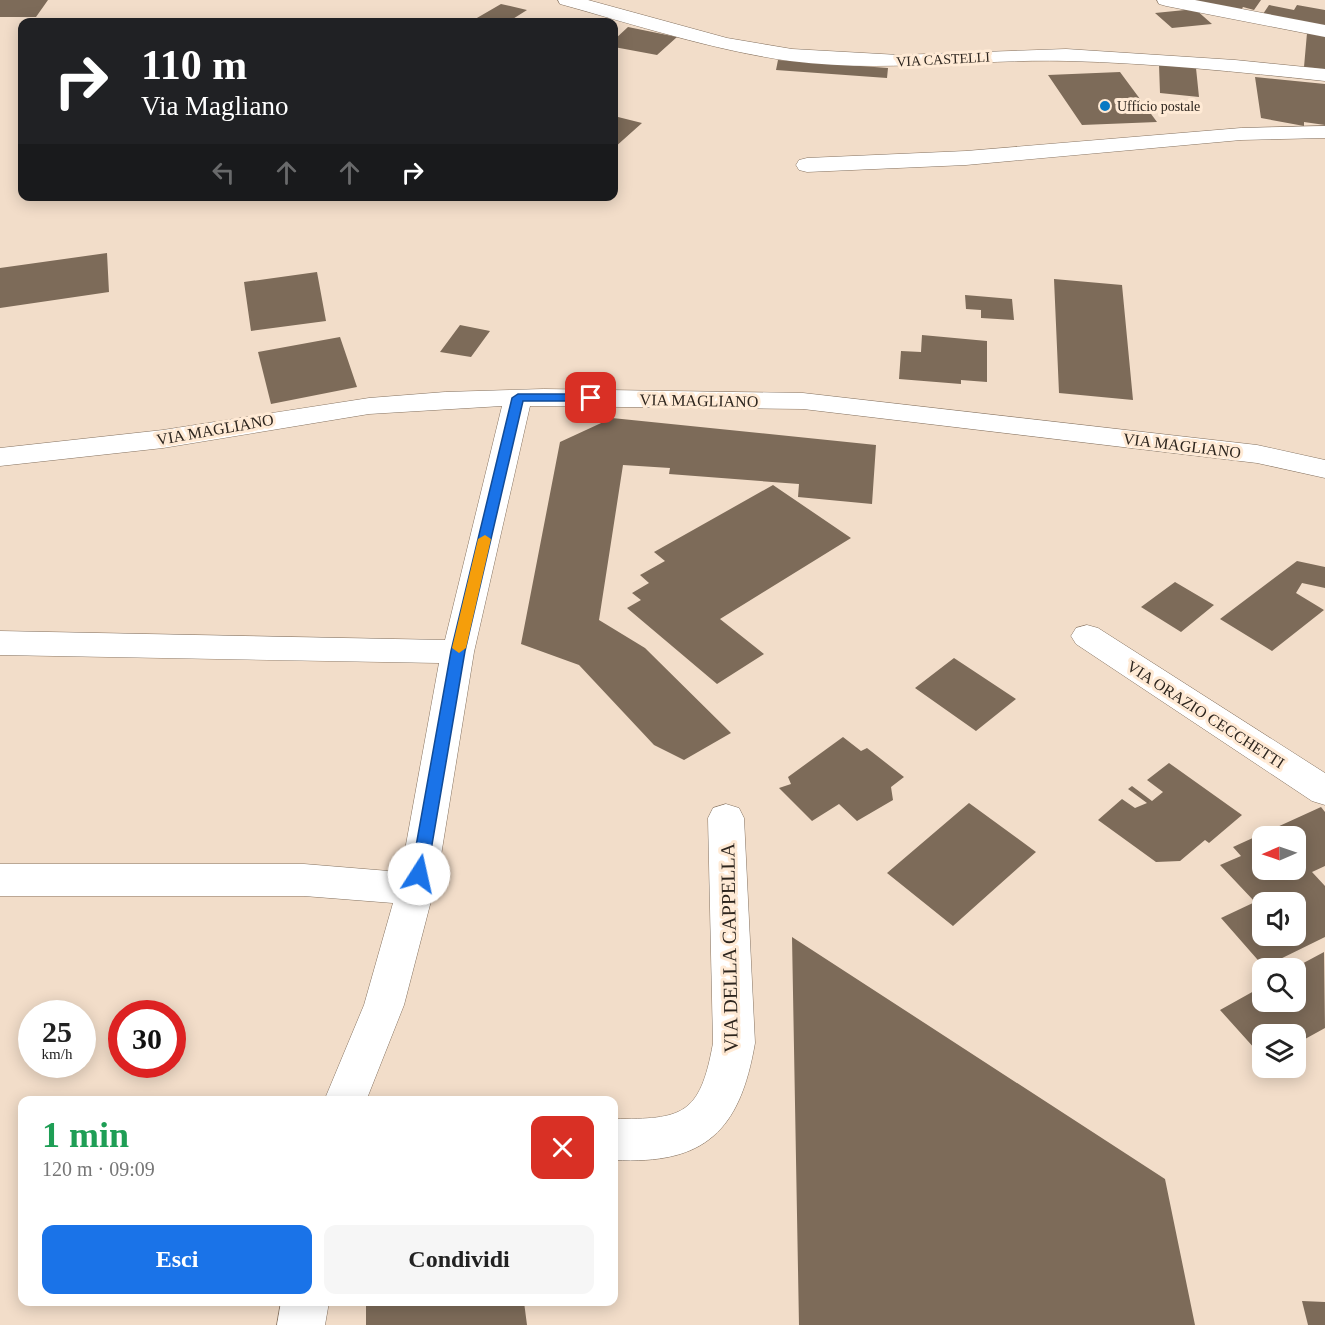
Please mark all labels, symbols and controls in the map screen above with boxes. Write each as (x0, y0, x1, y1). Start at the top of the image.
icon: right (42, 42, 120, 120)
text: 110 m (141, 42, 247, 88)
street label: VIA CASTELLI (896, 50, 991, 69)
text: Via Magliano (141, 91, 289, 121)
marker: Ufficio postale (1098, 99, 1112, 113)
place label: Ufficio postale (1117, 99, 1200, 114)
icon: left (207, 156, 240, 189)
icon: ahead (270, 156, 303, 189)
icon: ahead (333, 156, 366, 189)
icon: right (396, 156, 429, 189)
pin (565, 372, 616, 423)
icon: arrive (574, 381, 607, 414)
street label: VIA MAGLIANO (640, 391, 758, 410)
street label: VIA MAGLIANO (155, 411, 275, 448)
street label: VIA MAGLIANO (1122, 430, 1242, 461)
street label: VIA ORAZIO CECCHETTI (1124, 657, 1288, 772)
north arrow (1252, 826, 1306, 880)
map controls (1252, 826, 1306, 1078)
position arrow (387, 842, 451, 906)
street label: VIA DELLA CAPPELLA (716, 842, 742, 1053)
button: sound (1252, 892, 1306, 946)
button: search (1252, 958, 1306, 1012)
speed limit sign: 30 (108, 1000, 186, 1078)
text: 25 (42, 1015, 72, 1048)
button: layers (1252, 1024, 1306, 1078)
text: km/h (42, 1046, 72, 1062)
text: 1 min (42, 1115, 129, 1155)
button: close (531, 1116, 594, 1179)
text: 120 m · 09:09 (42, 1158, 155, 1180)
button: Esci (42, 1225, 312, 1294)
button: Condividi (324, 1225, 594, 1294)

